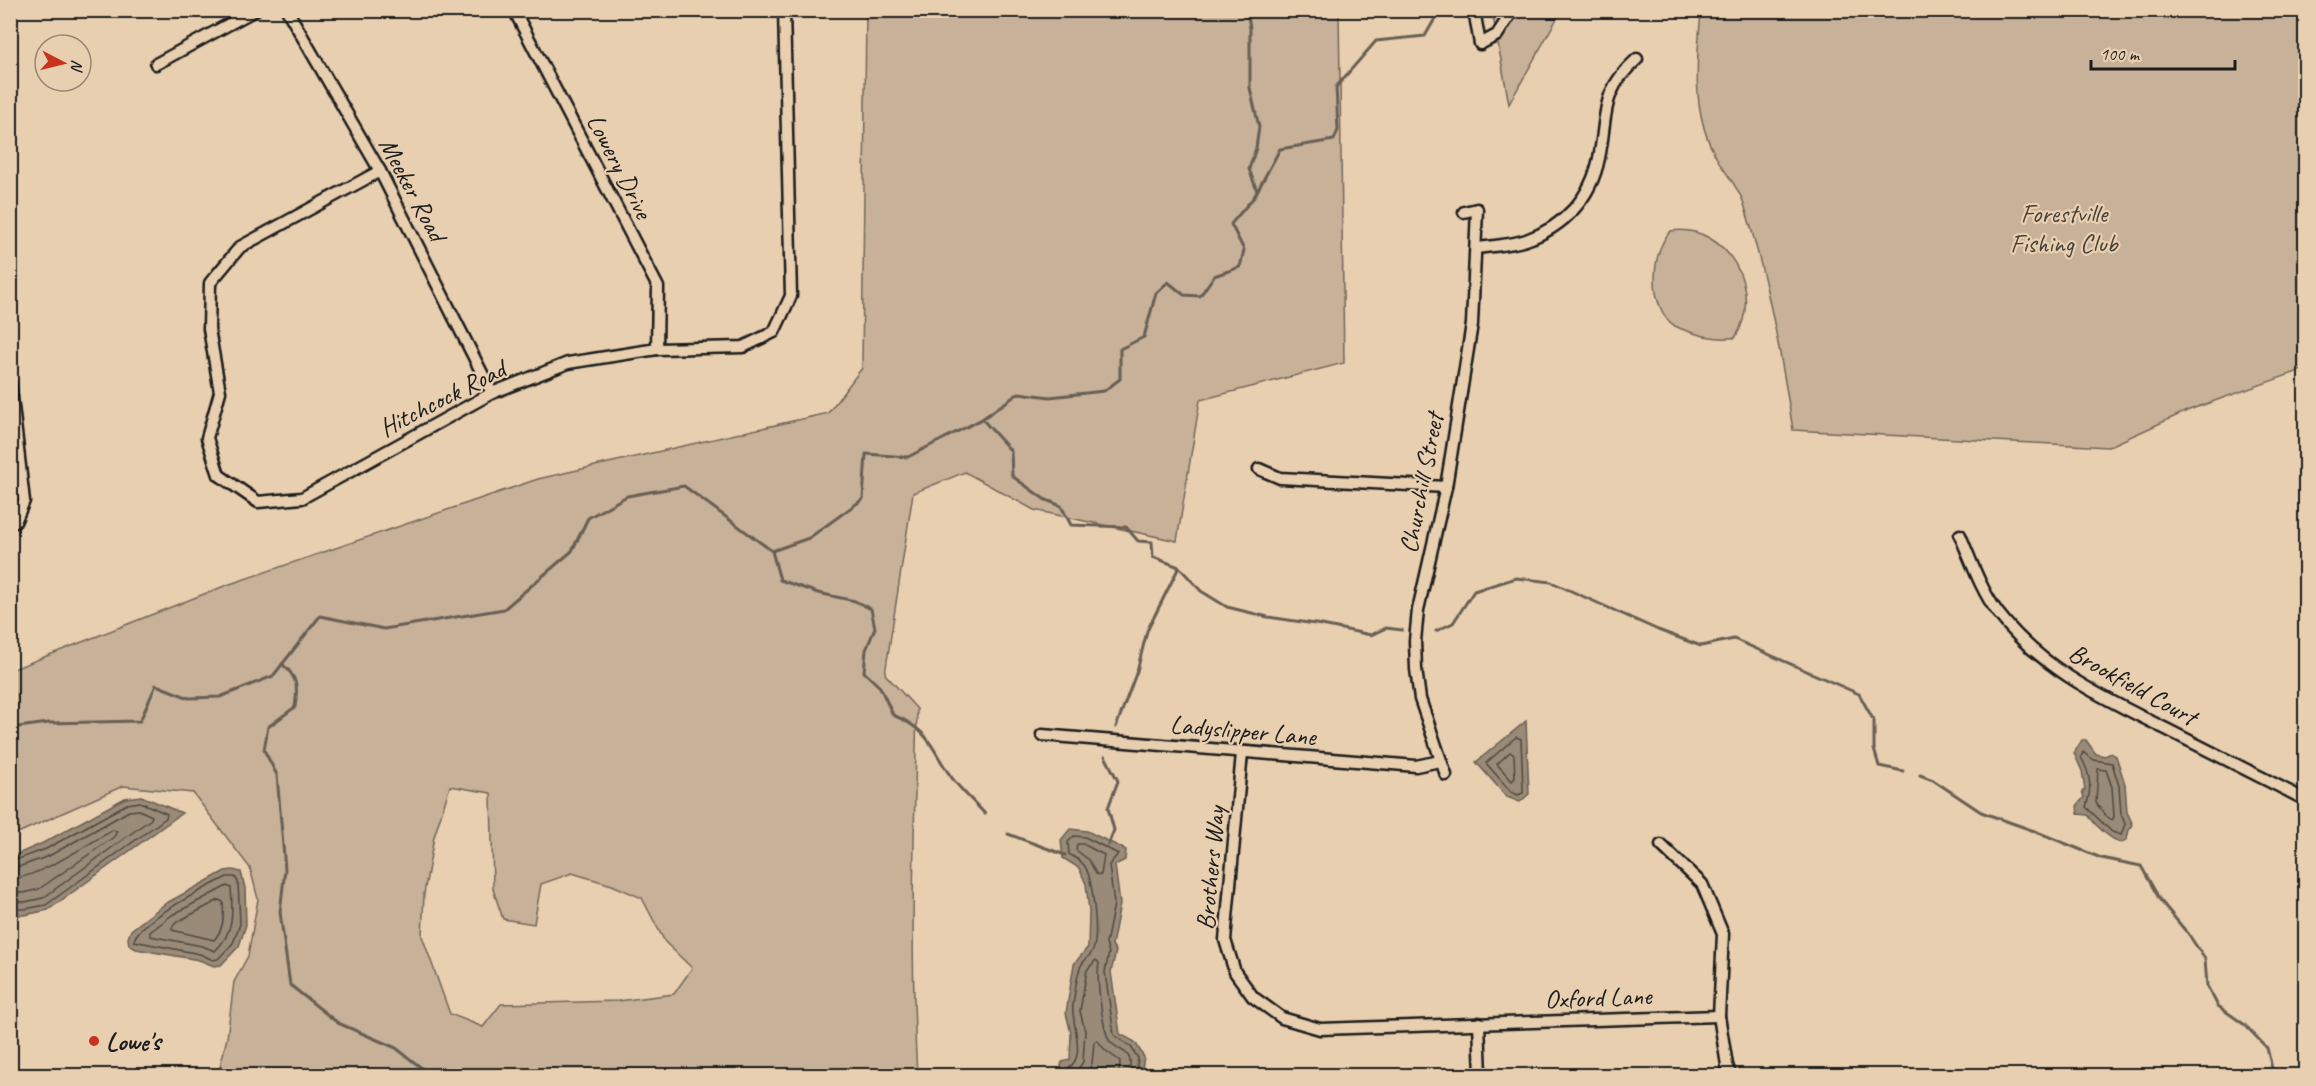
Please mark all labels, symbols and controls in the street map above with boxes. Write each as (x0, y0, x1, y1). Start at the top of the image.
north arrow (33, 33, 93, 93)
scale bar (2091, 33, 2235, 71)
text: 100 m (2100, 43, 2141, 65)
text: N (66, 59, 87, 74)
street label: Lowery Drive (579, 108, 661, 226)
street label: Meeker Road (372, 132, 455, 250)
park label: Forestville Fishing Club (2010, 197, 2119, 260)
street label: Hitchcock Road (374, 351, 514, 444)
street label: Churchill Street (1392, 407, 1452, 556)
street label: Brookfield Court (2063, 636, 2205, 735)
street label: Ladyslipper Lane (1169, 708, 1319, 753)
street label: Brothers Way (1189, 803, 1233, 931)
street label: Oxford Lane (1544, 979, 1654, 1016)
place label: Lowe's (106, 1025, 163, 1058)
marker: Lowe's (87, 1034, 101, 1048)

